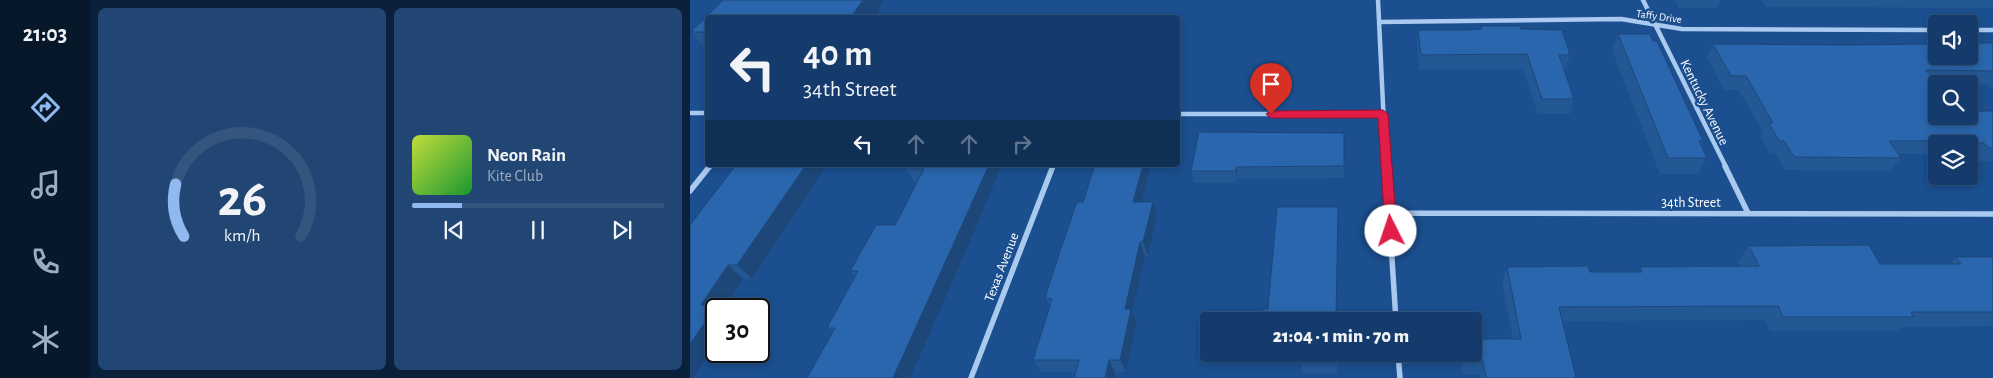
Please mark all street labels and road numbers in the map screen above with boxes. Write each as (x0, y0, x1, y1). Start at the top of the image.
street label: Taffy Drive (1635, 8, 1682, 25)
street label: Kentucky Avenue (1677, 57, 1731, 148)
street label: 34th Street (1661, 196, 1721, 210)
street label: Texas Avenue (982, 231, 1022, 304)

